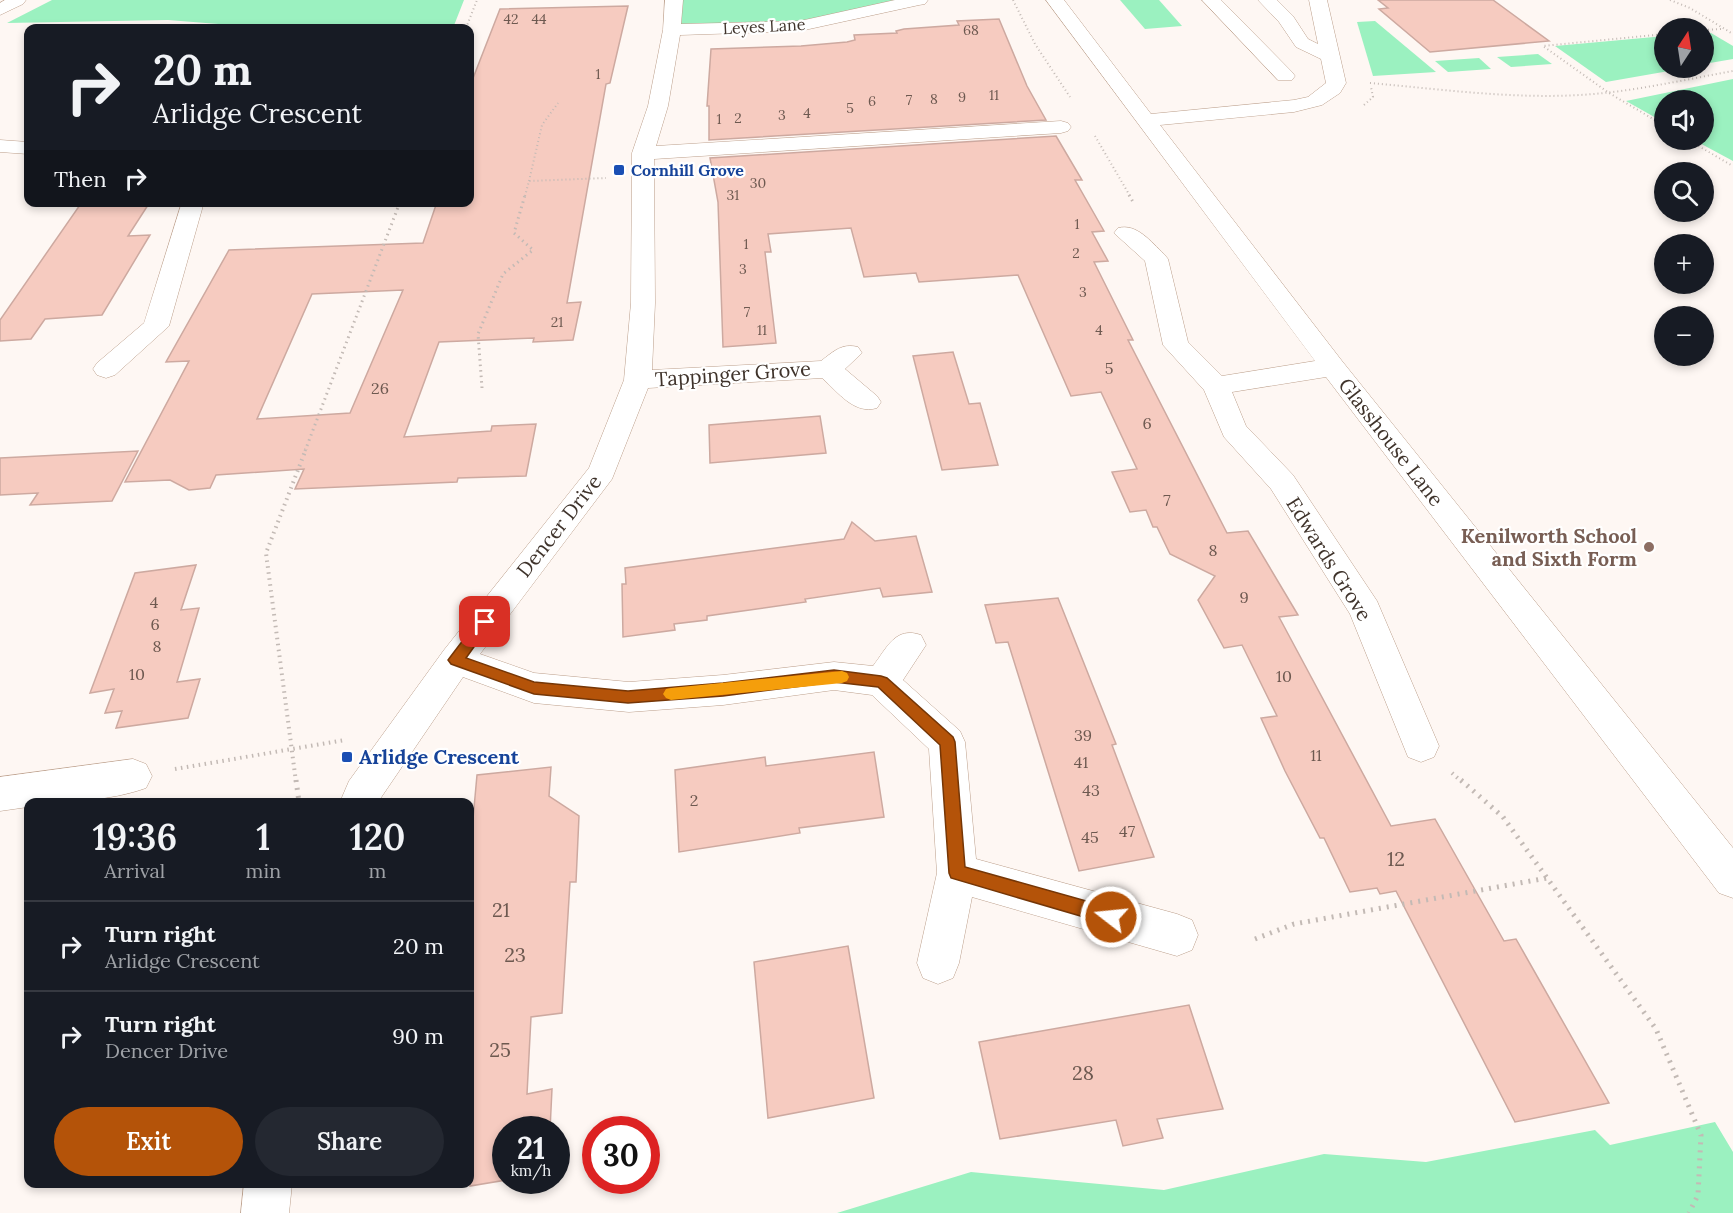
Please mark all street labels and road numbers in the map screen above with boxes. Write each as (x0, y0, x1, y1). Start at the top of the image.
street label: Leyes Lane (722, 14, 806, 38)
street label: Tappinger Grove (654, 356, 812, 391)
street label: Glasshouse Lane (1334, 373, 1449, 511)
street label: Dencer Drive (511, 469, 606, 582)
street label: Edwards Grove (1281, 492, 1378, 626)

